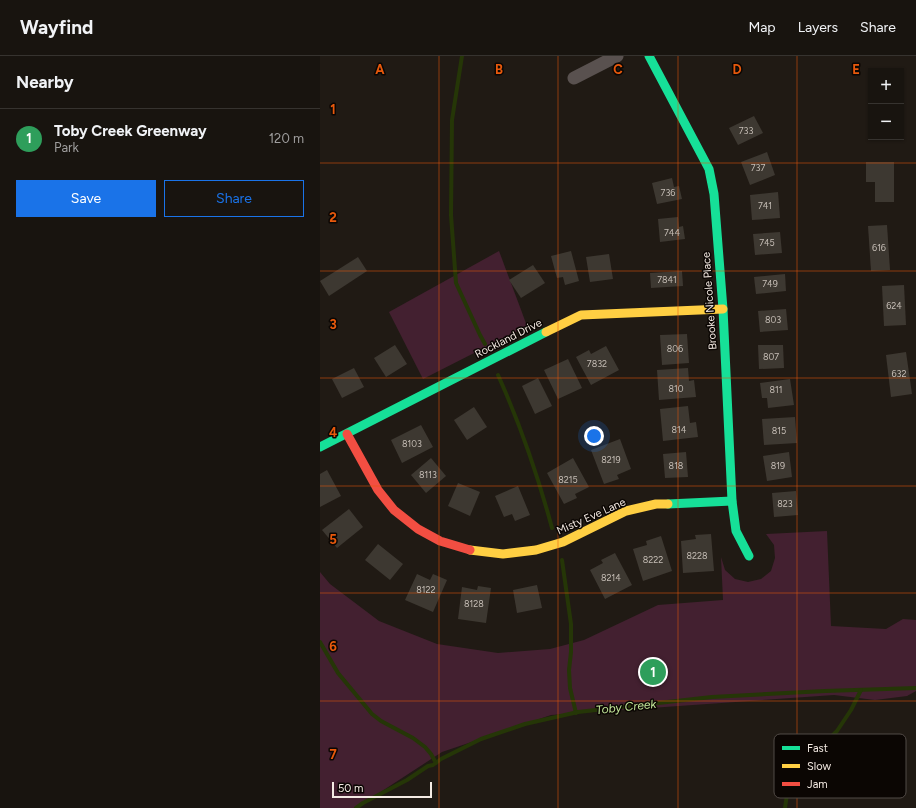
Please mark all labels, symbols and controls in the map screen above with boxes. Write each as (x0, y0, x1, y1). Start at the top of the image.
text: Wayfind (20, 16, 93, 39)
text: Map (748, 19, 776, 36)
text: Layers (798, 19, 838, 36)
text: Share (860, 19, 896, 36)
text: A (375, 62, 385, 77)
text: B (495, 62, 503, 77)
text: C (613, 62, 623, 77)
text: D (732, 62, 742, 77)
text: E (852, 62, 860, 77)
map controls (868, 68, 904, 140)
button: + (868, 68, 904, 104)
text: Nearby (16, 72, 74, 92)
text: 1 (330, 102, 336, 117)
button: − (868, 104, 904, 140)
text: Toby Creek Greenway (54, 122, 207, 140)
house number: 733 (739, 125, 753, 136)
text: 1 (26, 131, 32, 146)
text: 120 m (269, 131, 304, 146)
text: Park (54, 140, 79, 155)
house number: 737 (751, 162, 765, 173)
button: Save (16, 180, 156, 217)
button: Share (164, 180, 304, 217)
house number: 736 (661, 187, 675, 198)
house number: 741 (758, 200, 772, 211)
text: 2 (329, 210, 337, 225)
house number: 744 (664, 227, 680, 238)
house number: 745 (759, 237, 775, 248)
house number: 616 (872, 242, 886, 253)
street label: Brooke Nicole Place (700, 252, 719, 350)
house number: 7841 (657, 274, 677, 285)
house number: 749 (762, 278, 778, 289)
house number: 624 (886, 300, 902, 311)
house number: 803 (765, 314, 781, 325)
street label: Rockland Drive (473, 316, 544, 361)
text: 3 (329, 317, 337, 332)
house number: 806 (667, 343, 683, 354)
house number: 807 (763, 351, 779, 362)
house number: 7832 (587, 358, 607, 369)
house number: 632 (891, 368, 907, 379)
house number: 810 (668, 383, 684, 394)
house number: 811 (770, 384, 782, 395)
house number: 814 (672, 424, 687, 435)
text: 4 (329, 425, 337, 440)
house number: 815 (772, 425, 786, 436)
your location (584, 426, 604, 446)
house number: 8103 (402, 438, 422, 449)
house number: 8219 (601, 454, 621, 465)
house number: 818 (669, 460, 684, 471)
house number: 819 (771, 460, 785, 471)
house number: 8113 (419, 469, 437, 480)
house number: 8215 (558, 474, 578, 485)
street label: Misty Eve Lane (555, 495, 628, 537)
house number: 823 (777, 498, 793, 509)
text: 5 (329, 532, 337, 547)
house number: 8228 (686, 550, 708, 561)
house number: 8222 (643, 554, 663, 565)
house number: 8214 (601, 572, 621, 583)
house number: 8122 (416, 584, 436, 595)
house number: 8128 (464, 598, 484, 609)
text: 6 (329, 639, 337, 654)
pin: 1 (640, 657, 666, 687)
water label: Toby Creek (595, 697, 658, 717)
legend (774, 734, 906, 798)
text: Fast (807, 742, 828, 755)
text: 7 (329, 747, 337, 762)
text: Slow (807, 760, 831, 773)
text: Jam (807, 778, 828, 791)
scale bar (332, 780, 432, 799)
text: 50 m (338, 782, 363, 795)

